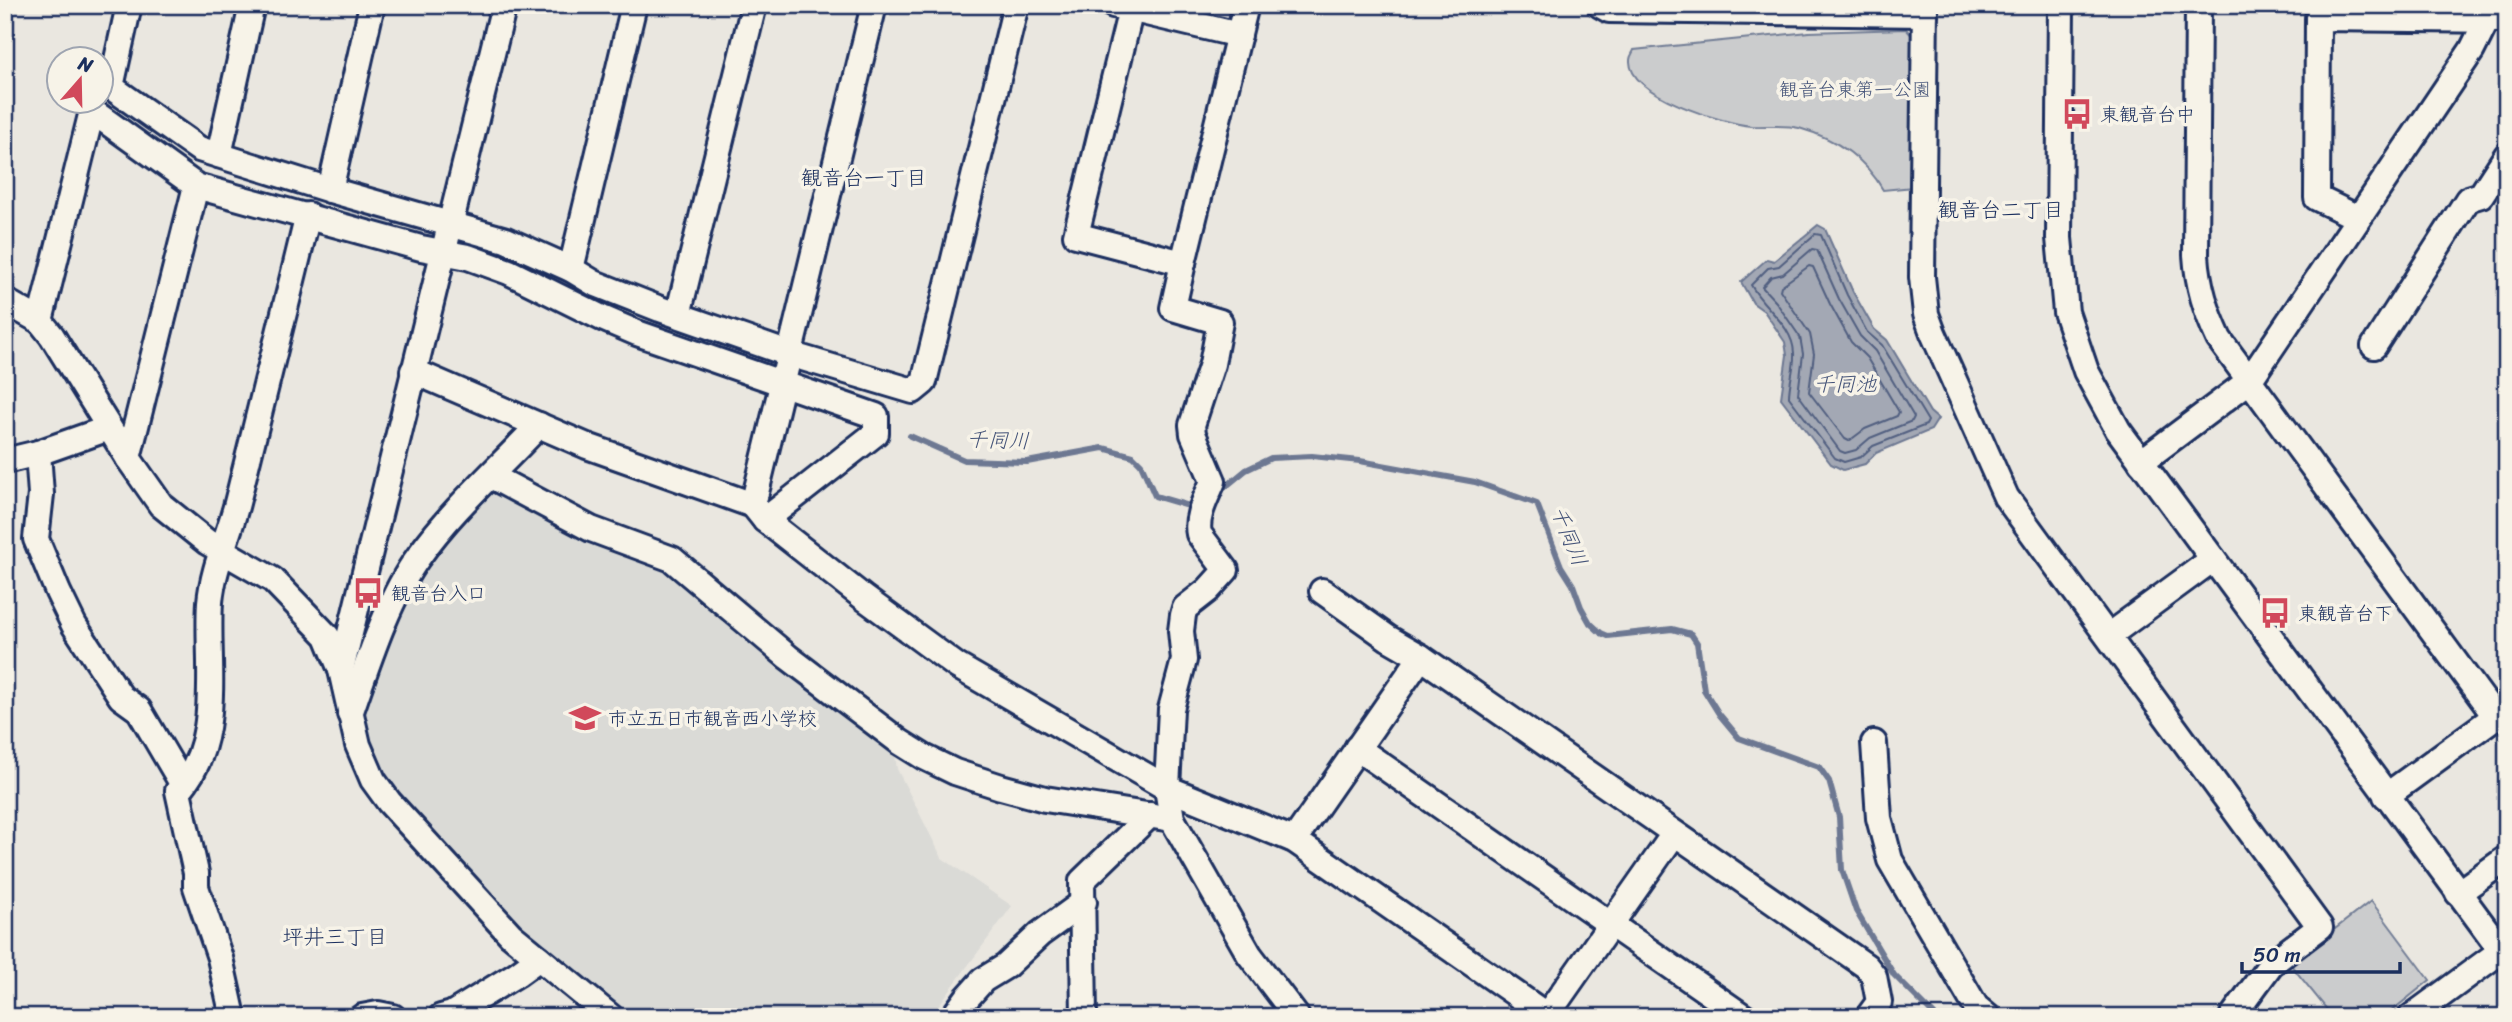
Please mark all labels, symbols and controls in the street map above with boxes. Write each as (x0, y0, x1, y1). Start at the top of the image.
north arrow (46, 46, 116, 116)
text: N (73, 46, 98, 83)
park label: 観音台東第一公園 (1779, 73, 1931, 106)
bus stop icon: 東観音台中 (2060, 97, 2094, 131)
place label: 東観音台中 (2100, 98, 2195, 131)
district label: 観音台一丁目 (801, 159, 927, 197)
district label: 観音台二丁目 (1938, 191, 2064, 229)
water label: 千同池 (1814, 365, 1877, 403)
water label: 千同川 (966, 420, 1030, 460)
water label: 千同川 (1540, 500, 1598, 572)
bus stop icon: 観音台入口 (351, 576, 385, 610)
place label: 観音台入口 (391, 577, 486, 610)
bus stop icon: 東観音台下 (2258, 596, 2292, 630)
place label: 東観音台下 (2298, 597, 2393, 630)
school or university icon: 市立五日市観音西小学校 (568, 701, 602, 735)
place label: 市立五日市観音西小学校 (608, 702, 817, 735)
district label: 坪井三丁目 (283, 918, 388, 956)
scale bar (2242, 931, 2400, 975)
text: 50 m (2253, 936, 2301, 974)

